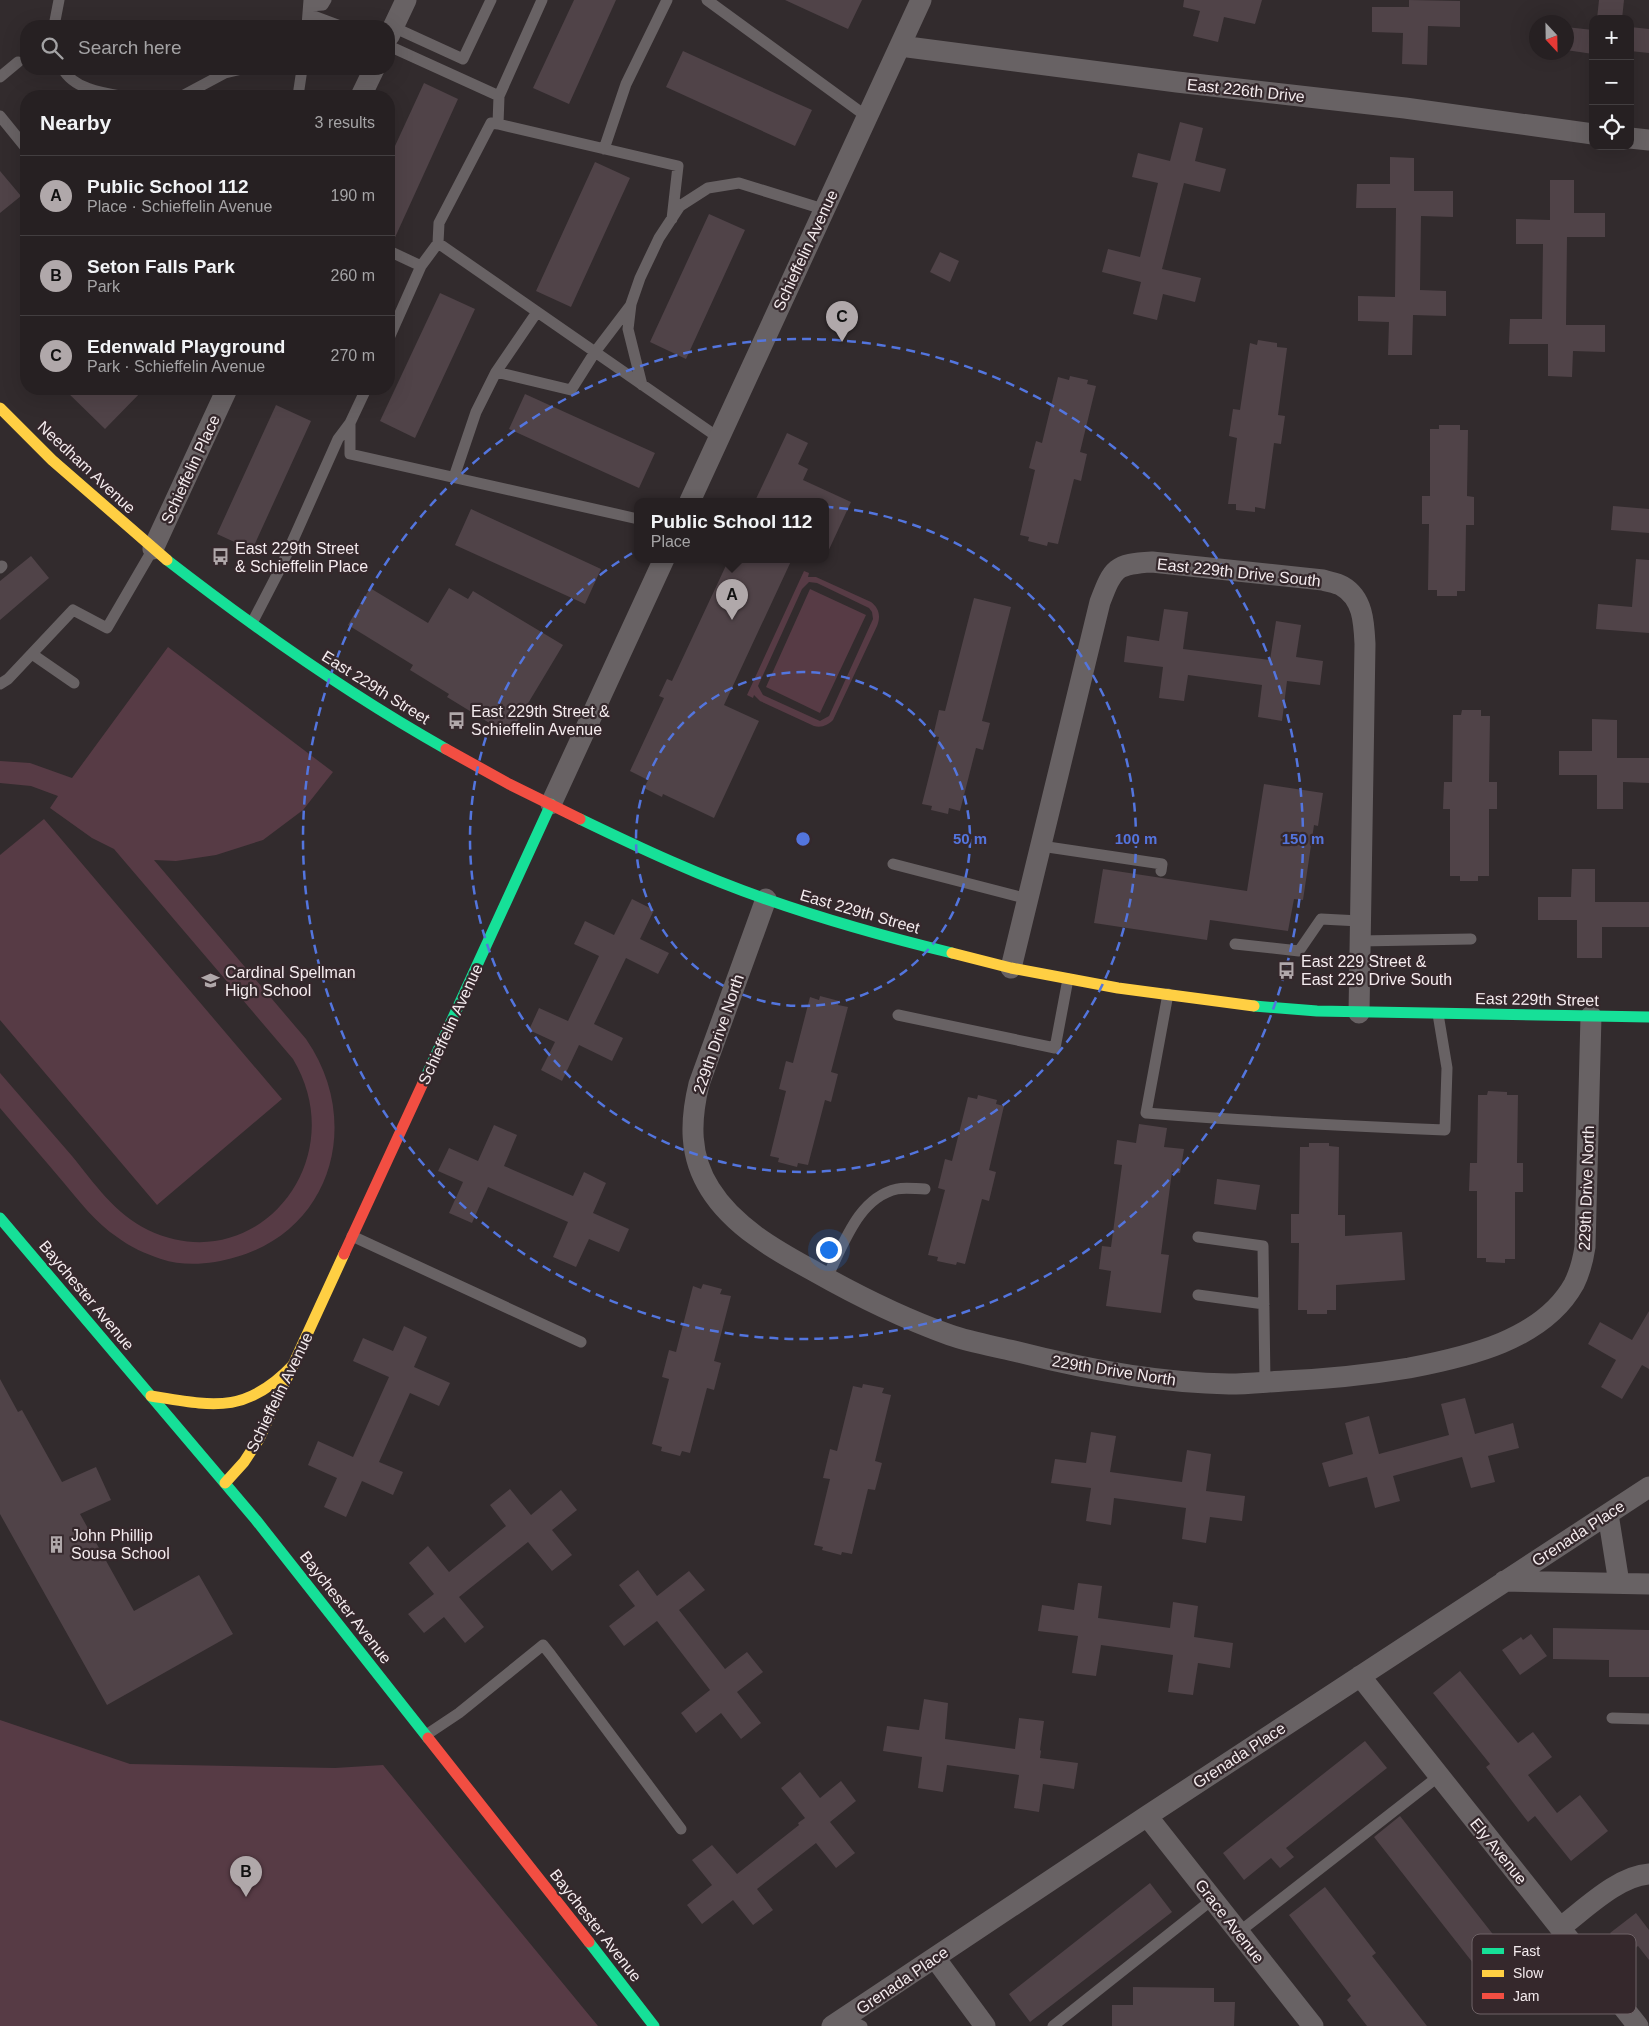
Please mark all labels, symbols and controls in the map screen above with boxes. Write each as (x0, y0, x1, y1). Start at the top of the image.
north arrow (1529, 15, 1574, 60)
map controls (1589, 15, 1634, 150)
button: + (1589, 15, 1634, 60)
search box (20, 20, 395, 75)
icon: search (38, 34, 66, 62)
text: Search here (78, 37, 182, 58)
button: − (1589, 60, 1634, 105)
street label: East 226th Drive (1186, 76, 1306, 105)
button: locate (1589, 105, 1634, 150)
text: Nearby (40, 111, 111, 134)
text: 3 results (315, 114, 375, 131)
text: Public School 112 (87, 176, 249, 197)
text: A (50, 187, 62, 204)
text: 190 m (331, 187, 375, 204)
street label: Schieffelin Avenue (770, 187, 841, 313)
text: Place · Schieffelin Avenue (87, 198, 272, 215)
text: Seton Falls Park (87, 256, 235, 277)
text: B (50, 267, 62, 284)
text: 260 m (331, 267, 375, 284)
text: Park (87, 278, 120, 295)
pin: C (826, 301, 858, 342)
text: Edenwald Playground (87, 336, 285, 357)
text: C (50, 347, 62, 364)
text: 270 m (331, 347, 375, 364)
text: Park · Schieffelin Avenue (87, 358, 265, 375)
street label: Schieffelin Place (158, 412, 223, 526)
street label: Needham Avenue (34, 418, 139, 517)
popup (634, 498, 829, 563)
text: Public School 112 (651, 511, 812, 532)
text: Place (651, 533, 691, 550)
place label: East 229th Street & Schieffelin Place (235, 540, 368, 575)
bus stop icon: East 229th Street & Schieffelin Place (211, 547, 231, 567)
street label: East 229th Drive South (1156, 555, 1322, 590)
pin: A (716, 579, 748, 620)
street label: East 229th Street (319, 647, 433, 728)
place label: East 229th Street & Schieffelin Avenue (471, 703, 610, 738)
bus stop icon: East 229th Street & Schieffelin Avenue (447, 710, 467, 730)
centre of rings (794, 830, 812, 848)
text: 50 m (953, 830, 987, 847)
text: 100 m (1115, 830, 1157, 847)
text: 150 m (1282, 830, 1324, 847)
street label: East 229th Street (798, 886, 922, 937)
place label: East 229 Street & East 229 Drive South (1301, 953, 1452, 988)
bus stop icon: East 229 Street & East 229 Drive South (1277, 960, 1297, 980)
street label: Schieffelin Avenue (415, 961, 486, 1087)
place label: Cardinal Spellman High School (225, 964, 356, 999)
school or university icon: Cardinal Spellman High School (201, 971, 221, 991)
street label: 229th Drive North (690, 972, 747, 1096)
street label: East 229th Street (1475, 990, 1599, 1009)
street label: 229th Drive North (1576, 1125, 1597, 1251)
street label: Baychester Avenue (36, 1237, 137, 1354)
your location (816, 1237, 842, 1263)
street label: Schieffelin Avenue (243, 1330, 316, 1455)
street label: 229th Drive North (1051, 1352, 1177, 1389)
street label: Grenada Place (1529, 1497, 1628, 1570)
place label: John Phillip Sousa School (71, 1527, 170, 1562)
building icon: John Phillip Sousa School (47, 1534, 67, 1554)
street label: Baychester Avenue (297, 1548, 395, 1667)
street label: Grenada Place (1190, 1719, 1289, 1792)
street label: Ely Avenue (1467, 1815, 1530, 1888)
pin: B (230, 1856, 262, 1897)
street label: Baychester Avenue (547, 1866, 645, 1985)
street label: Grace Avenue (1192, 1876, 1267, 1966)
legend (1472, 1934, 1636, 2014)
street label: Grenada Place (853, 1943, 951, 2017)
text: Fast (1513, 1943, 1540, 1959)
text: Slow (1513, 1965, 1544, 1981)
text: Jam (1513, 1988, 1539, 2004)

